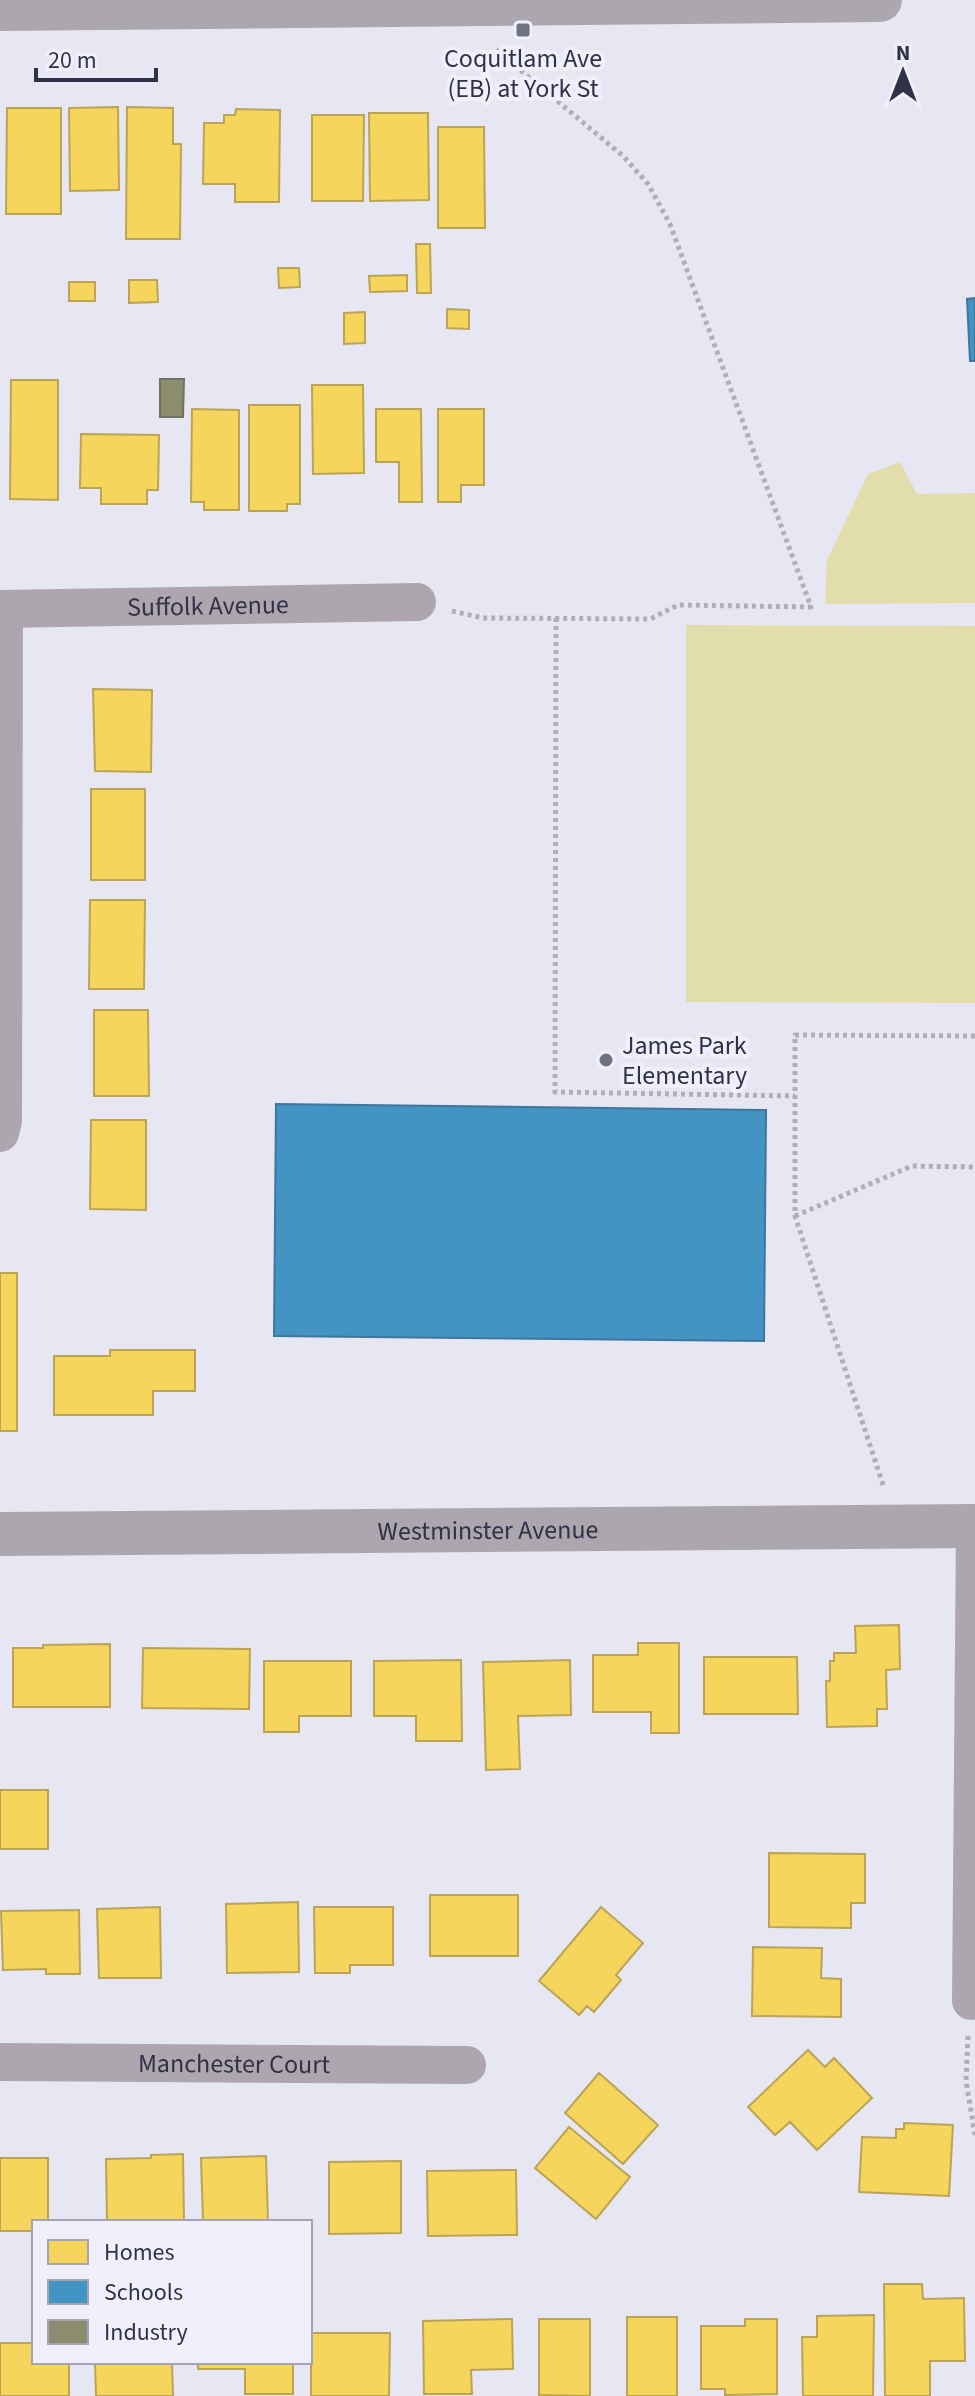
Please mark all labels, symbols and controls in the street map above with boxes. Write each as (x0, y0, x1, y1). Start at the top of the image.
marker: Coquitlam Ave (EB) at York St (514, 21, 532, 39)
scale bar (36, 32, 156, 82)
north arrow (863, 32, 943, 112)
text: N (896, 37, 910, 69)
place label: Coquitlam Ave (EB) at York St (444, 40, 602, 107)
text: 20 m (48, 43, 97, 78)
street label: Suffolk Avenue (127, 586, 289, 625)
place label: James Park Elementary (622, 1027, 747, 1094)
marker: James Park Elementary (597, 1051, 615, 1069)
street label: Westminster Avenue (377, 1511, 599, 1549)
street label: Manchester Court (138, 2044, 330, 2083)
legend (32, 2220, 312, 2364)
text: Homes (104, 2235, 175, 2270)
text: Schools (104, 2275, 183, 2310)
text: Industry (104, 2315, 188, 2350)

